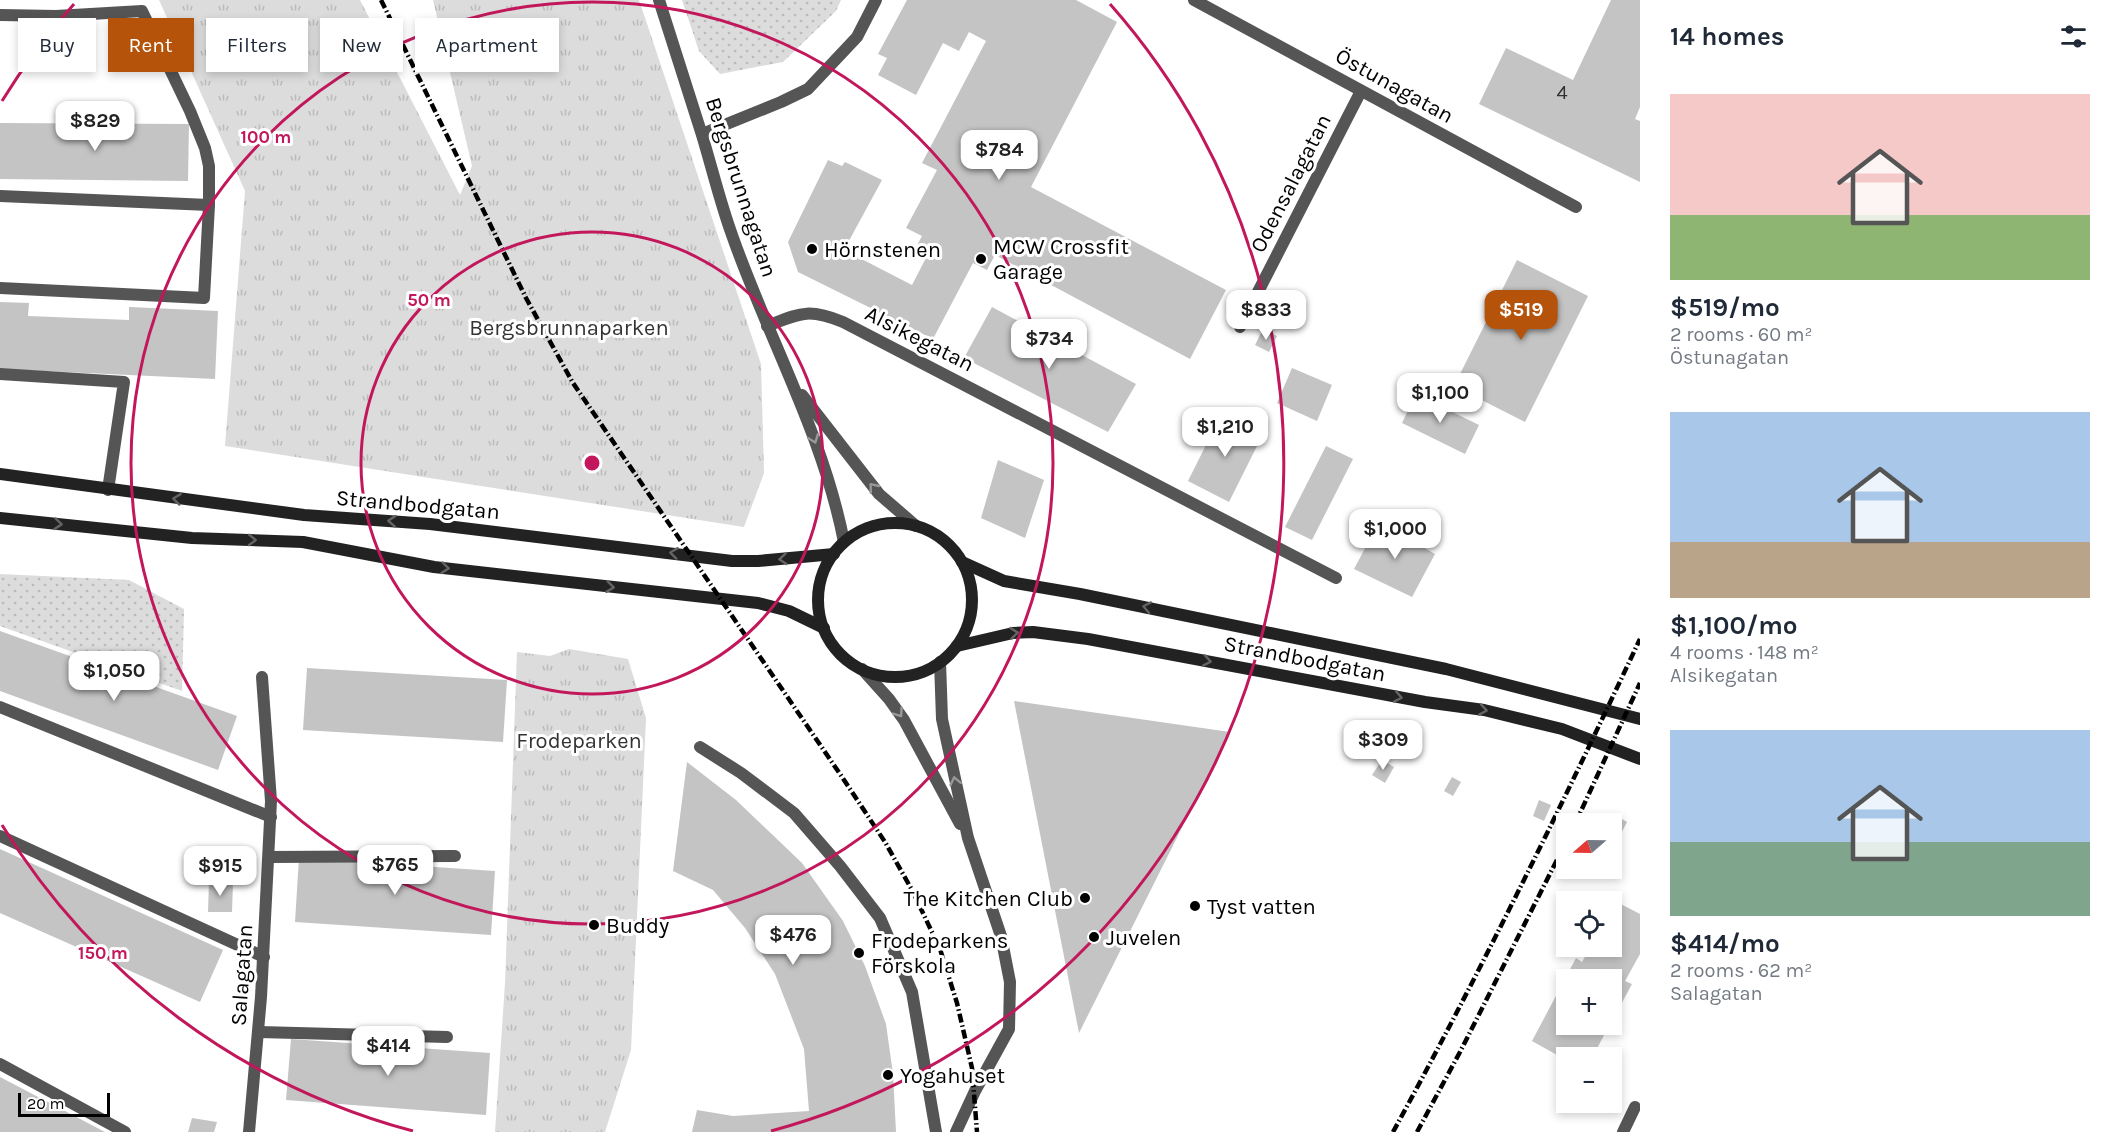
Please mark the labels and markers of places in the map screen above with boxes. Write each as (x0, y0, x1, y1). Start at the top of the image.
pin: $829 (59, 101, 131, 152)
pin: $784 (963, 130, 1035, 181)
place label: MCW Crossfit Garage (993, 234, 1129, 285)
place label: Hörnstenen (824, 237, 941, 263)
marker: Hörnstenen (805, 242, 819, 256)
marker: MCW Crossfit Garage (974, 252, 988, 266)
pin: $833 (1230, 290, 1302, 341)
pin: $519 (1485, 290, 1557, 341)
pin: $734 (1013, 319, 1085, 370)
pin: $1,100 (1391, 373, 1489, 424)
pin: $1,210 (1176, 407, 1274, 458)
centre of rings (582, 453, 602, 473)
pin: $1,000 (1346, 509, 1444, 560)
pin: $1,050 (65, 651, 163, 702)
pin: $309 (1347, 720, 1419, 771)
pin: $765 (359, 845, 431, 896)
pin: $915 (184, 846, 256, 897)
place label: The Kitchen Club (904, 886, 1073, 912)
marker: The Kitchen Club (1078, 891, 1092, 905)
place label: Tyst vatten (1207, 894, 1316, 920)
marker: Tyst vatten (1188, 899, 1202, 913)
place label: Buddy (606, 913, 669, 939)
pin: $476 (757, 915, 829, 966)
marker: Buddy (587, 918, 601, 932)
place label: Juvelen (1106, 925, 1181, 951)
place label: Frodeparkens Förskola (871, 928, 1008, 979)
marker: Juvelen (1087, 930, 1101, 944)
marker: Frodeparkens Förskola (852, 946, 866, 960)
pin: $414 (352, 1026, 424, 1077)
place label: Yogahuset (900, 1063, 1005, 1089)
marker: Yogahuset (881, 1068, 895, 1082)

